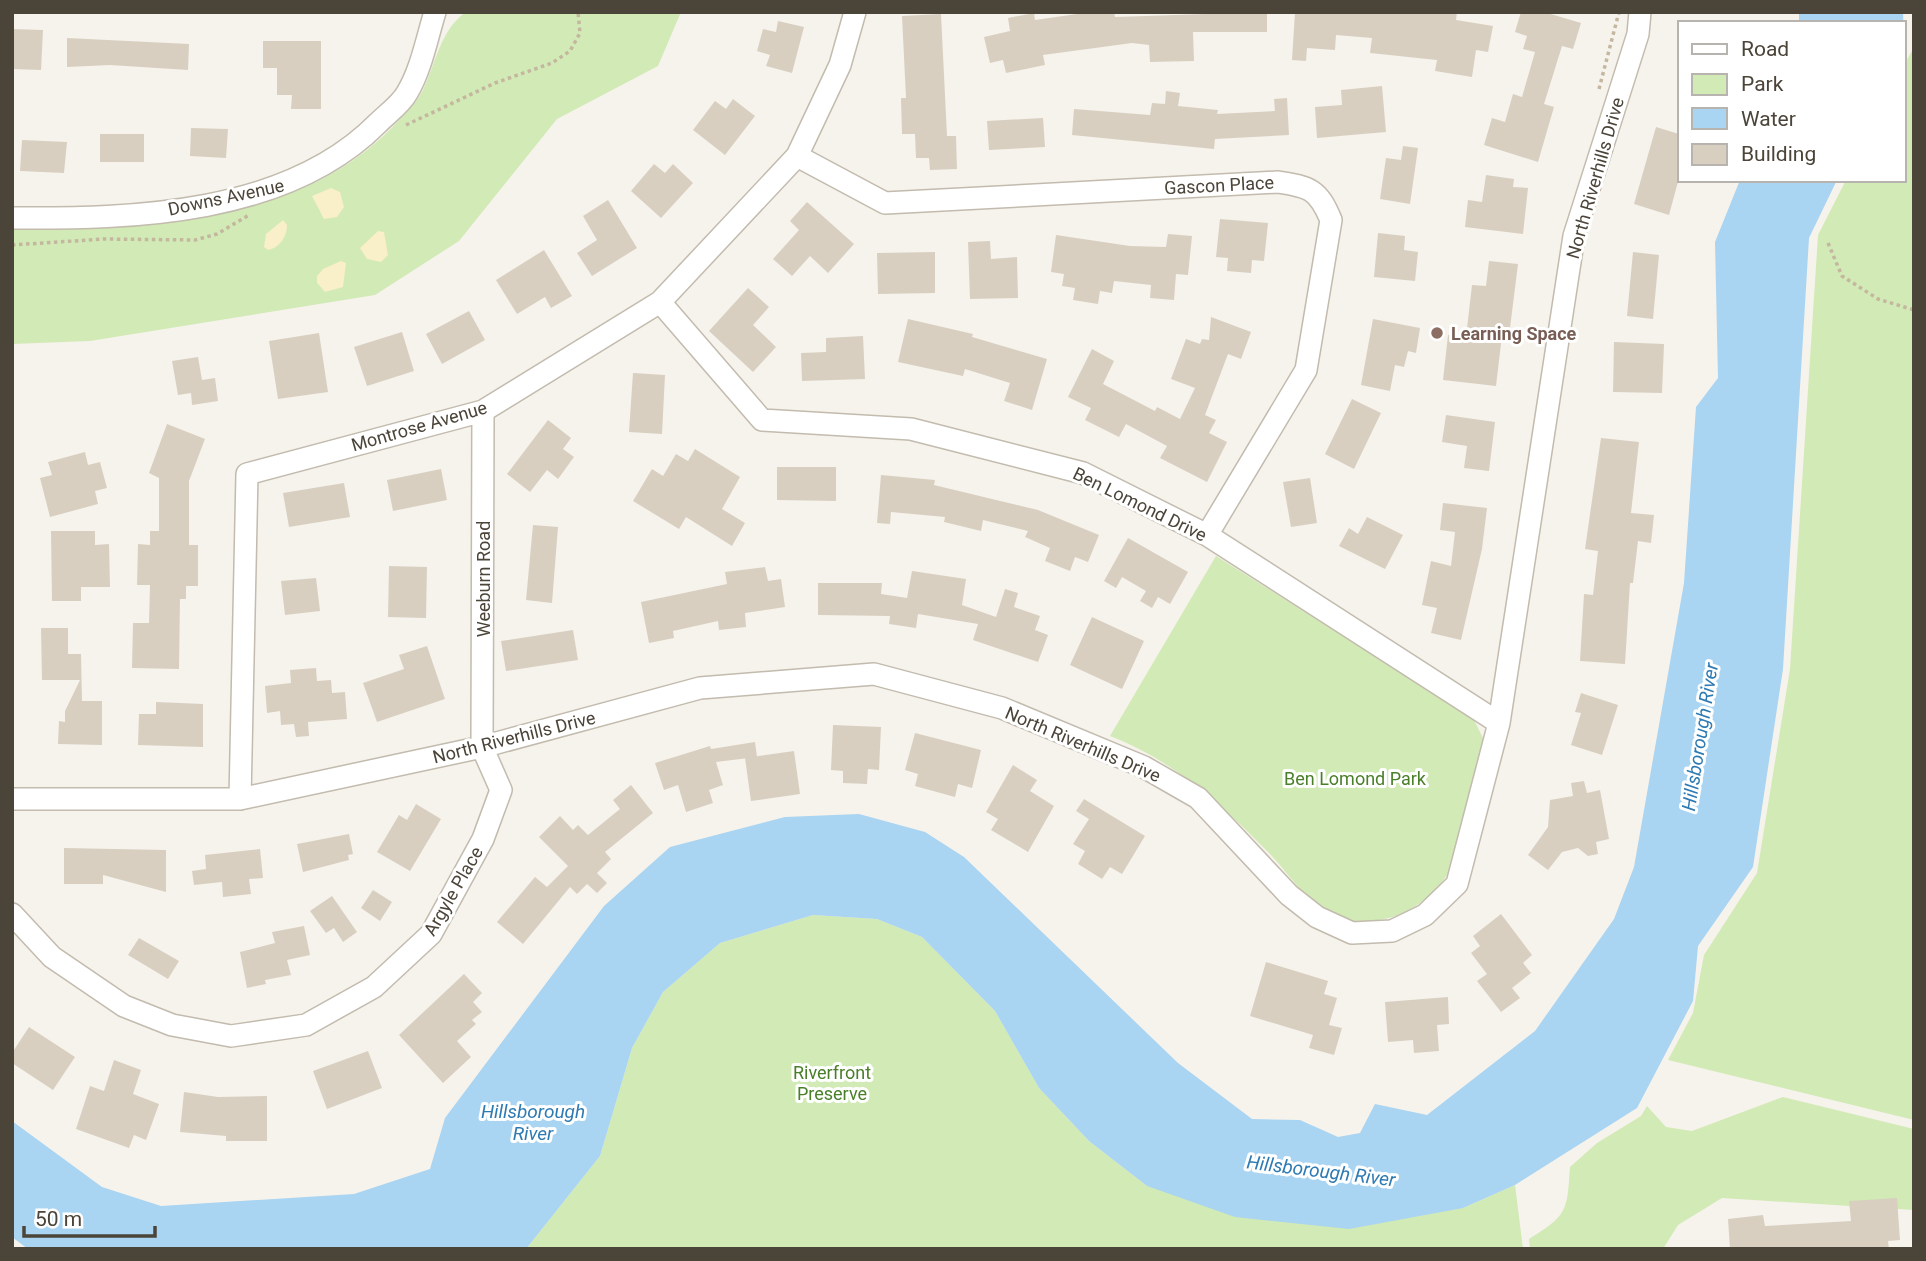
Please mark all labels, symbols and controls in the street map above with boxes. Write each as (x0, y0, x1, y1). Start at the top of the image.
legend (1678, 21, 1905, 182)
text: Road (1741, 37, 1789, 61)
text: Park (1741, 72, 1784, 96)
street label: North Riverhills Drive (1562, 95, 1628, 261)
text: Water (1741, 107, 1796, 131)
text: Building (1741, 142, 1816, 166)
street label: Gascon Place (1164, 172, 1274, 198)
street label: Downs Avenue (166, 174, 286, 220)
place label: Learning Space (1451, 323, 1577, 344)
marker: Learning Space (1429, 325, 1445, 341)
street label: Montrose Avenue (349, 397, 489, 455)
street label: Ben Lomond Drive (1070, 463, 1210, 545)
street label: Weeburn Road (473, 521, 494, 637)
water label: Hillsborough River (1677, 661, 1723, 813)
street label: North Riverhills Drive (1002, 702, 1164, 786)
street label: North Riverhills Drive (431, 707, 597, 767)
park label: Ben Lomond Park (1284, 768, 1427, 789)
street label: Argyle Place (419, 843, 487, 939)
park label: Riverfront Preserve (793, 1062, 871, 1104)
water label: Hillsborough River (481, 1100, 585, 1145)
water label: Hillsborough River (1245, 1150, 1397, 1192)
scale bar (24, 1194, 156, 1238)
text: 50 m (35, 1207, 82, 1231)

